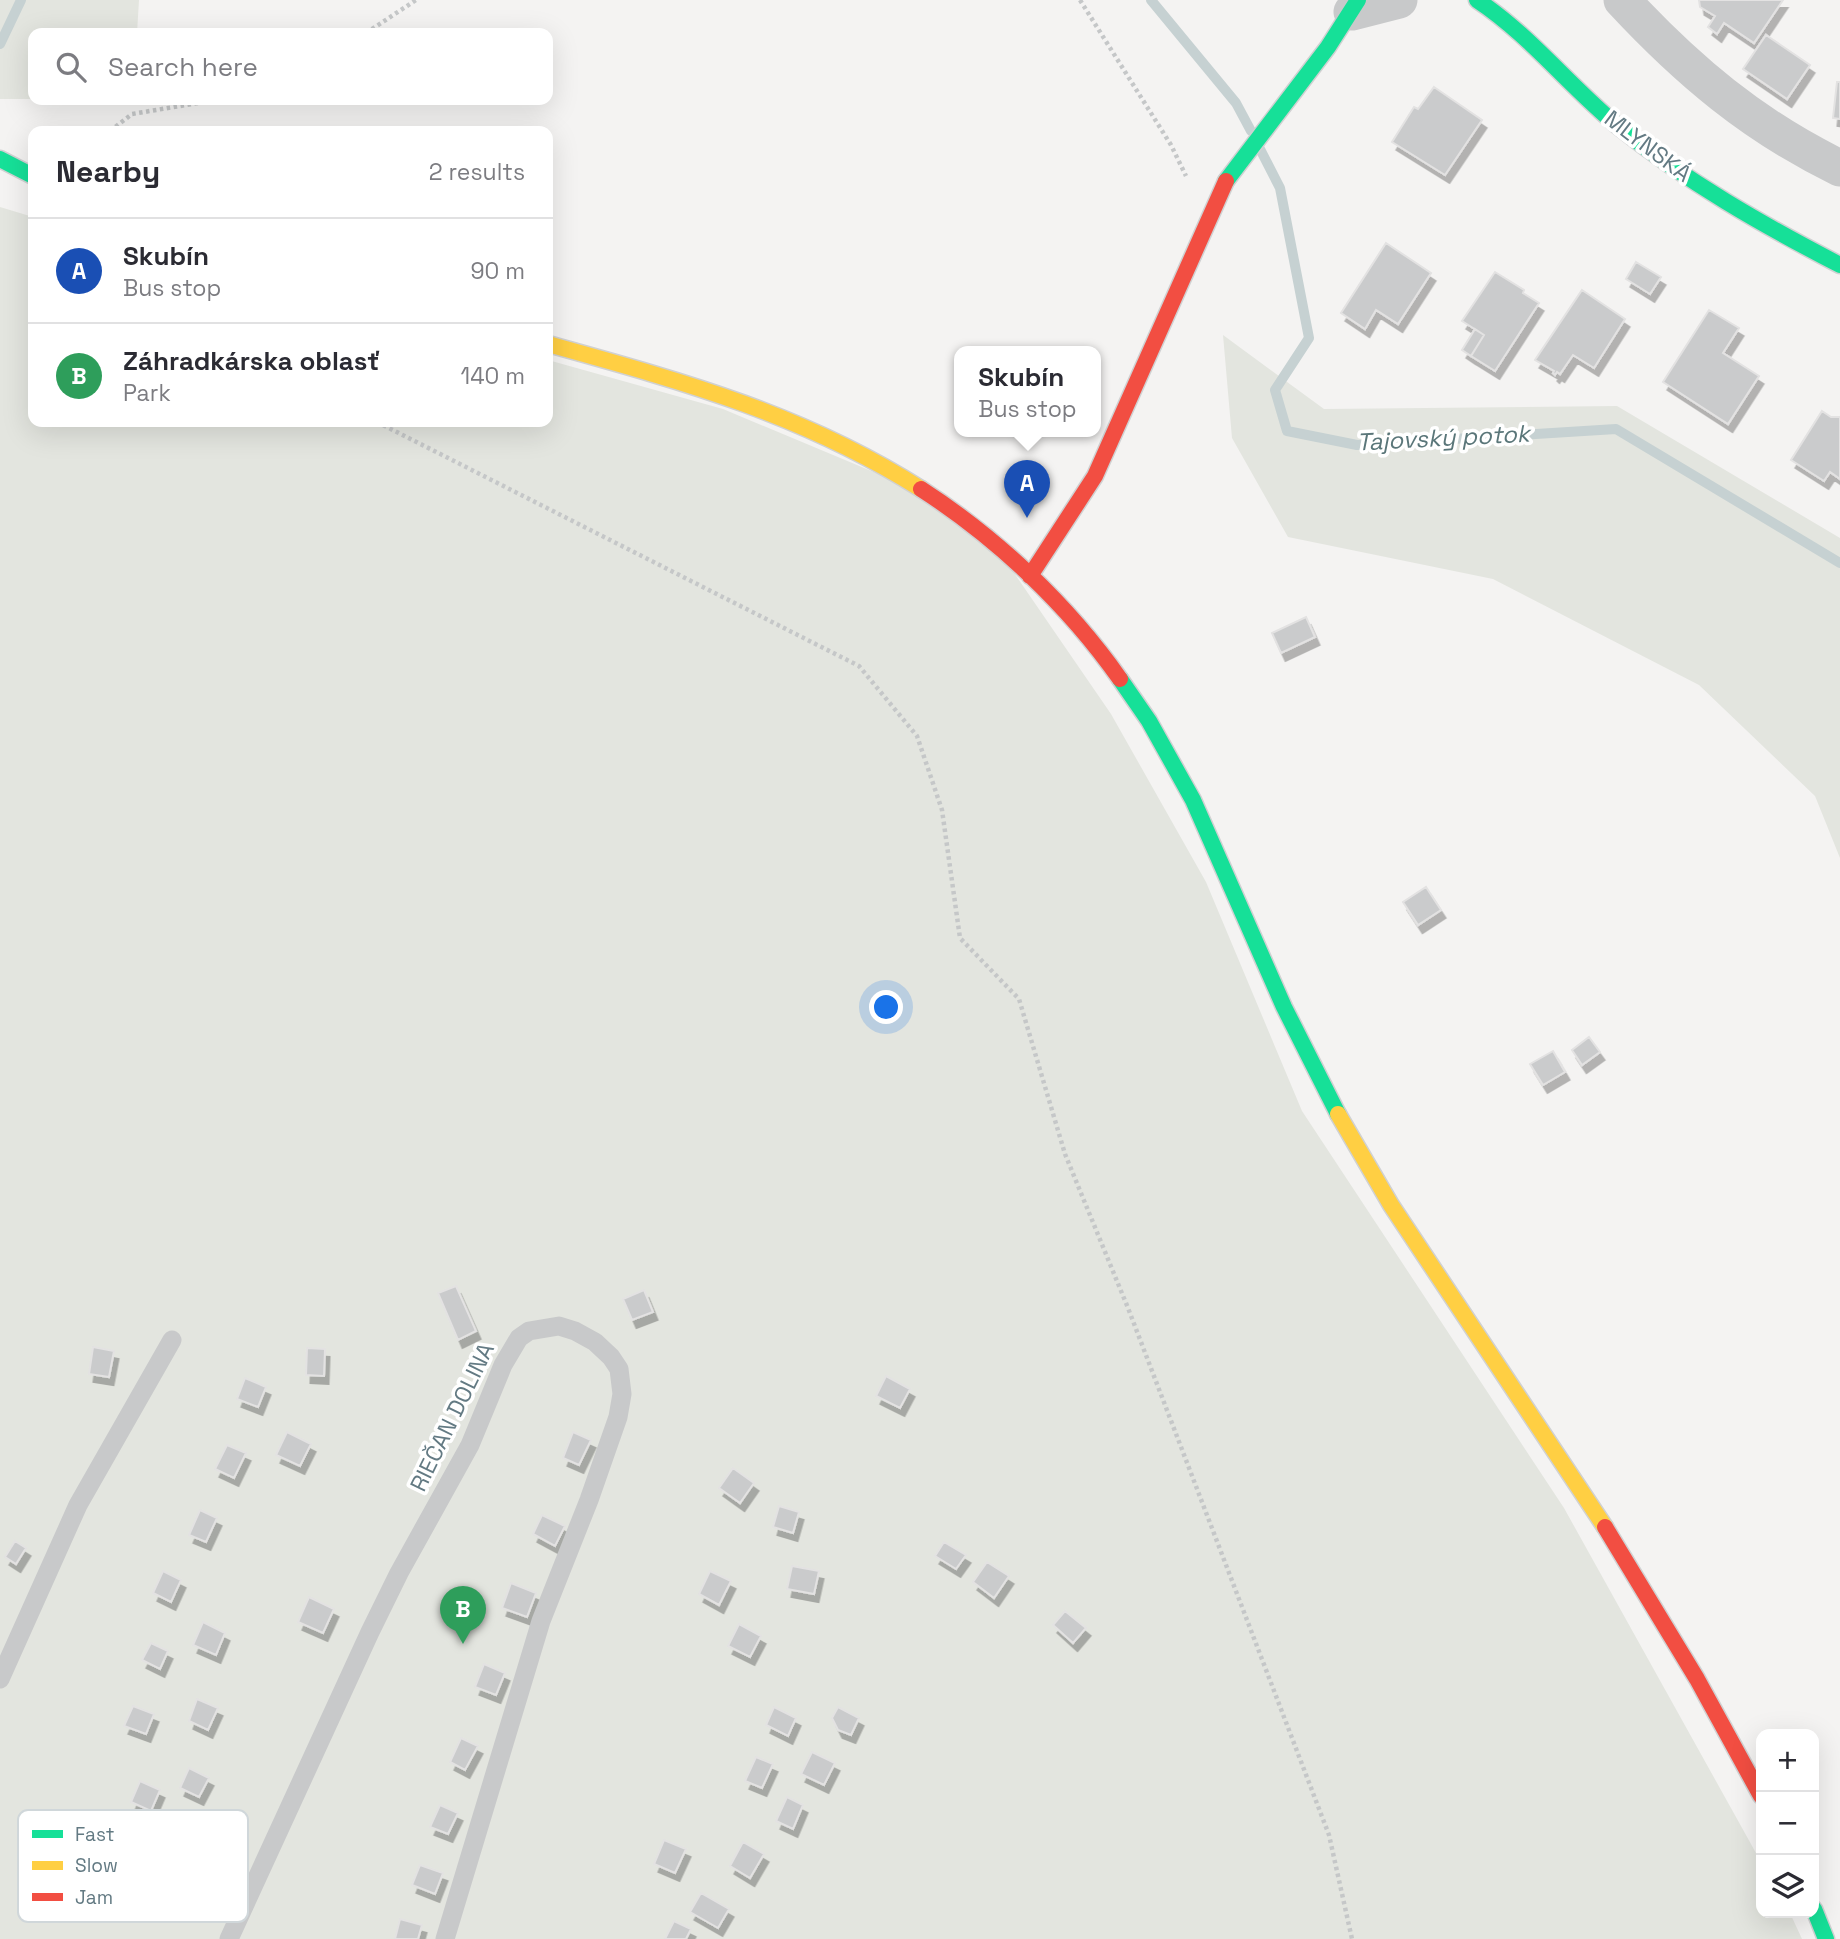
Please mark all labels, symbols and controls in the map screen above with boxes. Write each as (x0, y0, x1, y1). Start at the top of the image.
search box (28, 28, 553, 105)
icon: search (52, 48, 90, 86)
text: Search here (108, 50, 258, 84)
street label: MLYNSKÁ (1598, 103, 1698, 189)
text: Nearby (56, 152, 160, 191)
text: 2 results (429, 157, 525, 187)
text: Skubín (123, 239, 209, 273)
text: A (72, 256, 86, 286)
text: 90 m (470, 256, 525, 286)
text: Bus stop (123, 273, 221, 303)
text: Záhradkárska oblasť (123, 344, 379, 378)
popup (954, 346, 1101, 437)
text: Skubín (978, 360, 1064, 394)
text: B (71, 361, 87, 391)
text: 140 m (461, 361, 525, 391)
text: Park (123, 378, 171, 408)
text: Bus stop (978, 394, 1077, 424)
water label: Tajovský potok (1356, 417, 1533, 458)
pin: A (1004, 460, 1050, 518)
your location (869, 990, 903, 1024)
street label: RIEČAN DOLINA (403, 1338, 501, 1496)
pin: B (440, 1586, 486, 1644)
map controls (1756, 1729, 1819, 1918)
button: + (1756, 1729, 1819, 1792)
button: − (1756, 1792, 1819, 1855)
legend (18, 1810, 248, 1922)
text: Fast (75, 1822, 115, 1847)
text: Slow (75, 1853, 118, 1878)
button: layers (1756, 1855, 1819, 1918)
text: Jam (75, 1885, 113, 1910)

